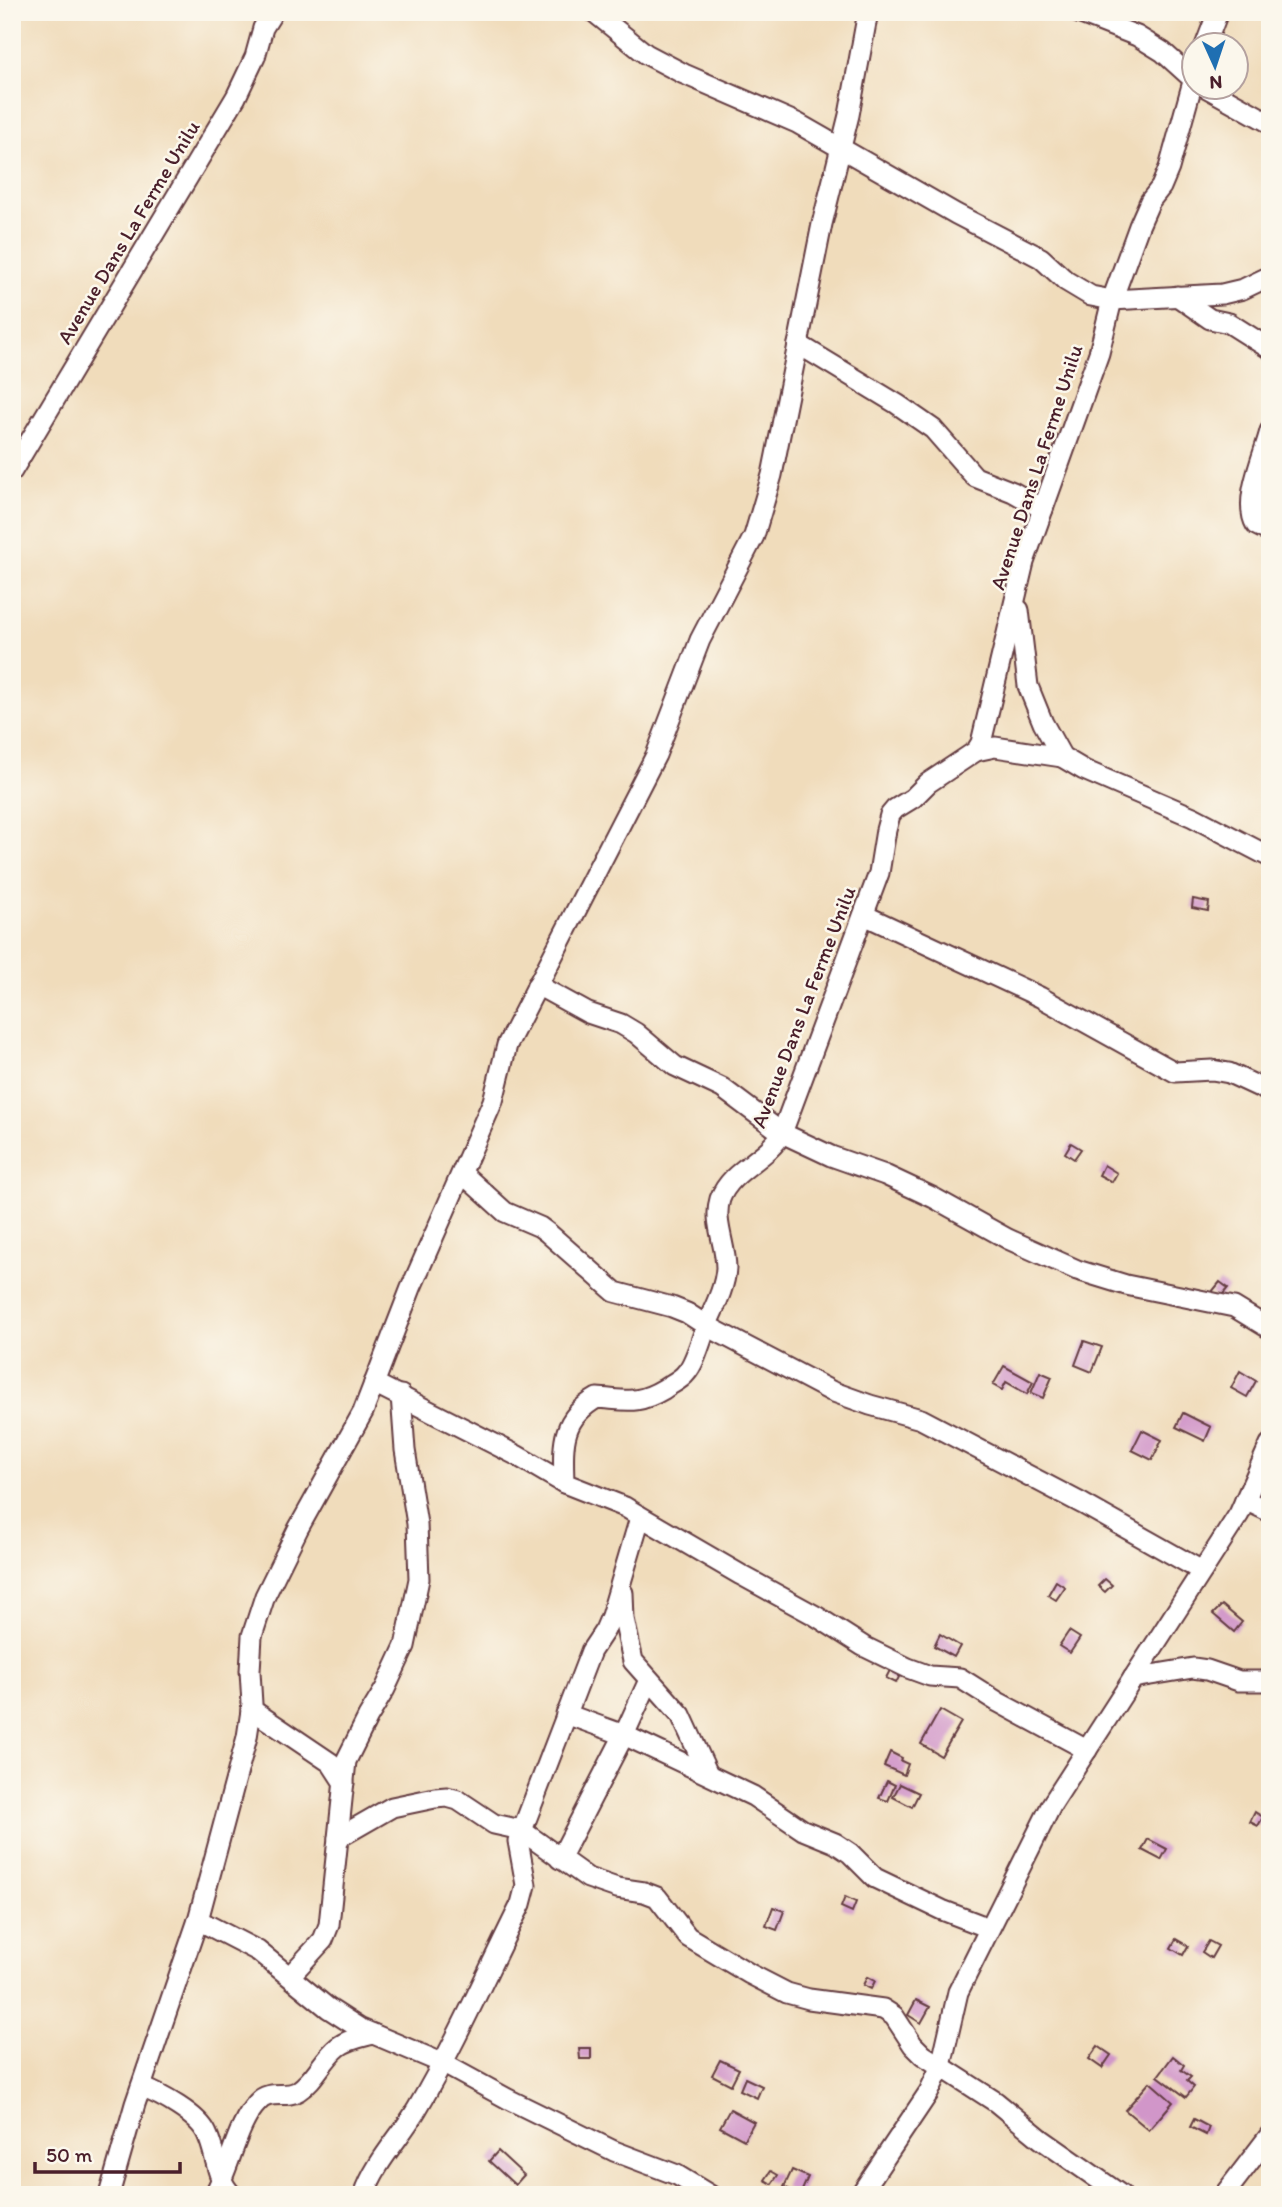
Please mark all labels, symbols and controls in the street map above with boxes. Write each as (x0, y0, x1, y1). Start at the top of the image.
north arrow (1180, 32, 1250, 102)
text: N (1209, 71, 1223, 94)
street label: Avenue Dans La Ferme Unilu (51, 115, 205, 348)
street label: Avenue Dans La Ferme Unilu (984, 341, 1088, 593)
street label: Avenue Dans La Ferme Unilu (745, 883, 861, 1131)
scale bar (35, 2130, 180, 2174)
text: 50 m (46, 2142, 93, 2167)

